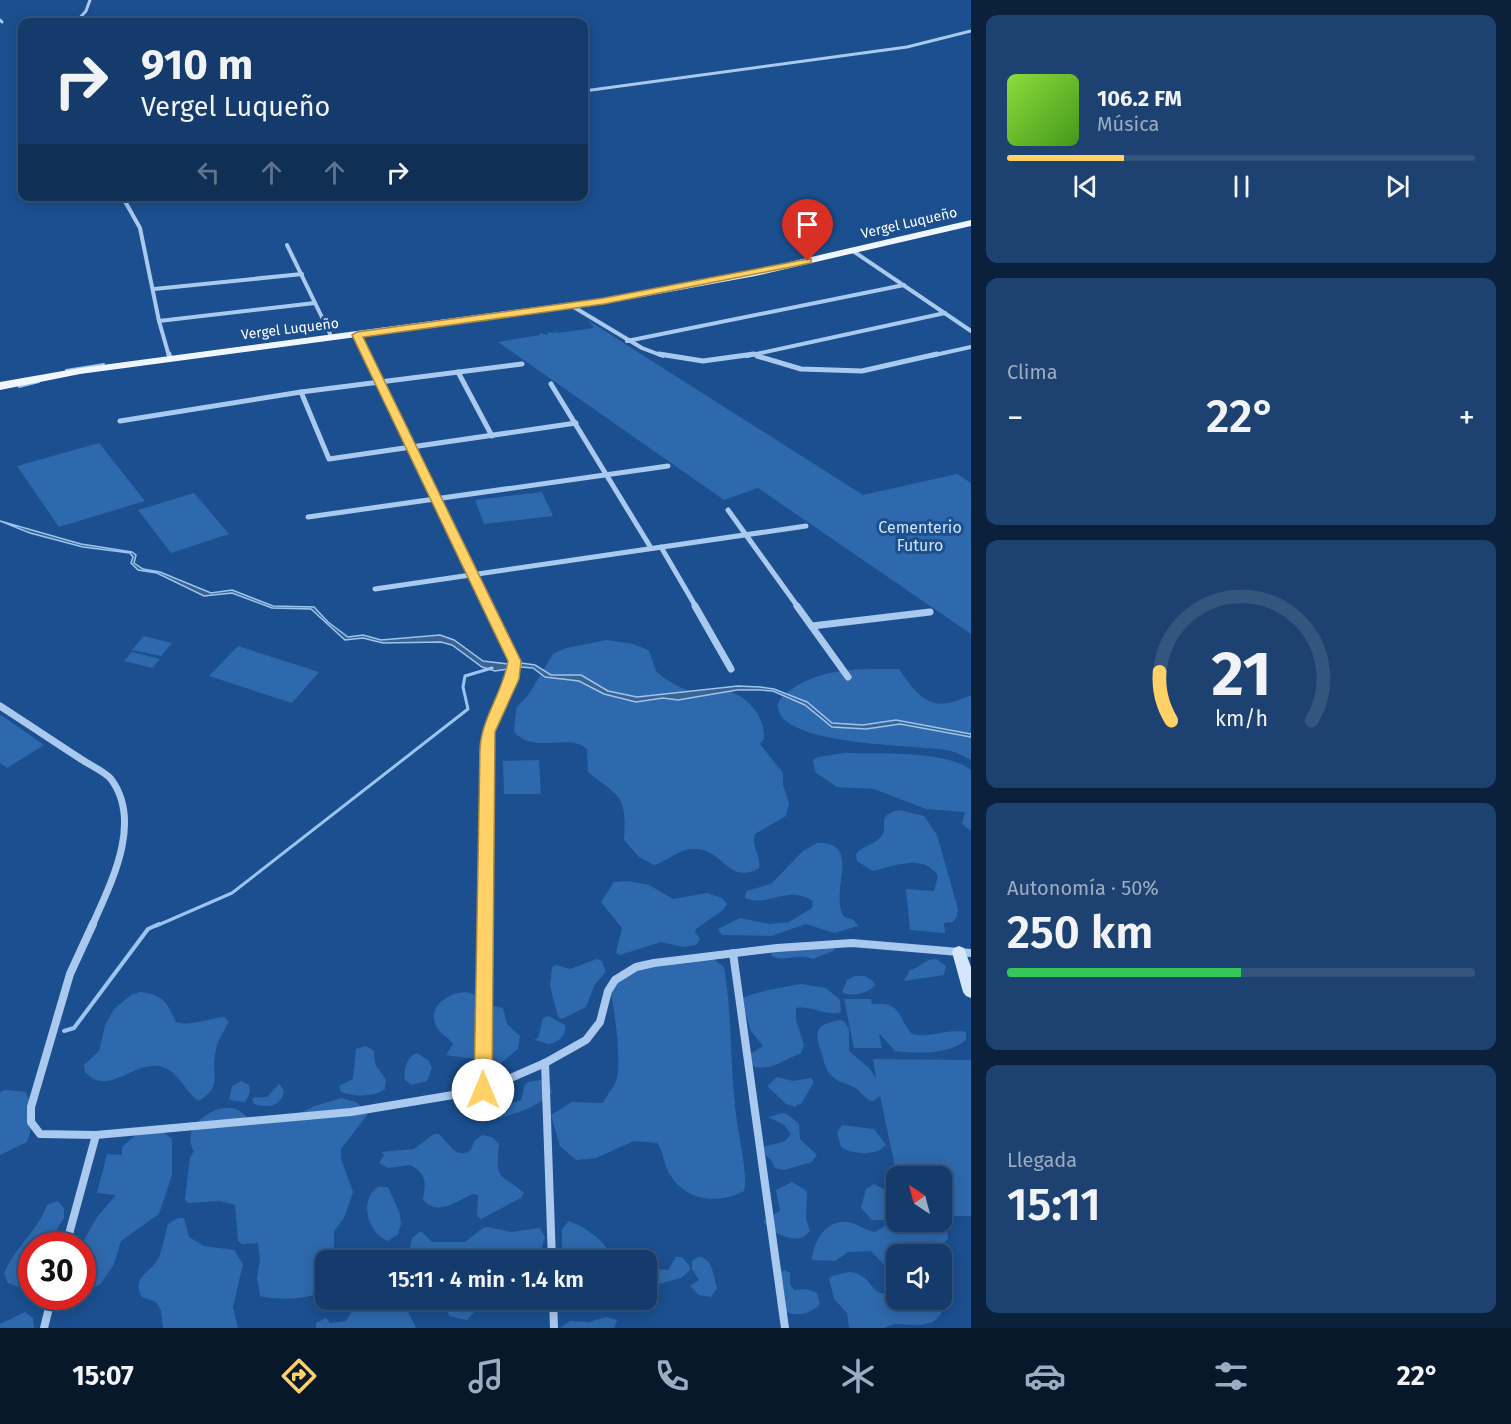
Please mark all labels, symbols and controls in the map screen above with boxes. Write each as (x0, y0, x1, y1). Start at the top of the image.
text: 910 m (141, 40, 253, 90)
icon: right (42, 42, 120, 120)
text: 106.2 FM (1097, 85, 1182, 112)
text: Vergel Luqueño (141, 91, 330, 123)
text: Música (1097, 112, 1159, 136)
icon: left (192, 156, 225, 189)
icon: ahead (255, 156, 288, 189)
icon: ahead (318, 156, 351, 189)
icon: right (381, 156, 414, 189)
icon: previous (1069, 170, 1102, 203)
icon: pause (1225, 170, 1258, 203)
icon: next (1381, 170, 1414, 203)
pin (782, 199, 833, 261)
street label: Vergel Luqueño (859, 204, 959, 242)
icon: arrive (791, 208, 824, 241)
street label: Vergel Luqueño (240, 315, 340, 343)
text: Clima (1007, 360, 1058, 384)
text: 22° (1206, 390, 1276, 444)
text: − (1007, 398, 1024, 438)
text: + (1459, 398, 1475, 438)
park label: Cementerio Futuro (878, 518, 962, 555)
text: 21 (1211, 637, 1271, 712)
text: km/h (1214, 706, 1268, 732)
text: Autonomía · 50% (1007, 876, 1159, 900)
text: 250 km (1007, 906, 1153, 960)
position arrow (451, 1058, 515, 1122)
text: Llegada (1007, 1148, 1077, 1172)
north arrow (886, 1166, 952, 1232)
map controls (886, 1166, 952, 1310)
text: 15:11 (1007, 1178, 1101, 1232)
speed limit sign: 30 (18, 1232, 96, 1310)
button: sound (886, 1244, 952, 1310)
text: 15:11 · 4 min · 1.4 km (388, 1266, 584, 1293)
icon: directions (278, 1355, 320, 1397)
icon: music (465, 1355, 507, 1397)
icon: phone (651, 1355, 693, 1397)
icon: climate (837, 1355, 879, 1397)
icon: car (1024, 1355, 1066, 1397)
icon: filters (1210, 1355, 1252, 1397)
text: 15:07 (72, 1360, 134, 1392)
text: 22° (1397, 1360, 1439, 1392)

